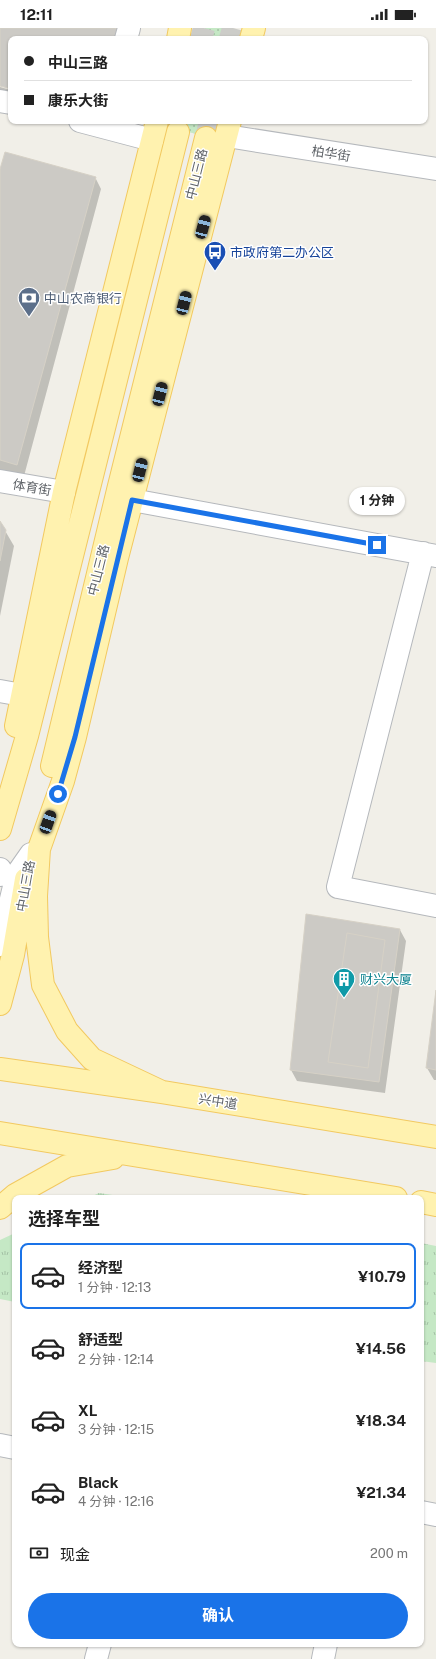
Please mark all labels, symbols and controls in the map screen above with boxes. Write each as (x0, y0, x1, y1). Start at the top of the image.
text: 12:11 (20, 6, 53, 23)
text: 中山三路 (48, 54, 108, 71)
text: 康乐大街 (48, 92, 108, 109)
street label: 柏华街 (310, 143, 351, 164)
street label: 中山三路 (183, 147, 210, 201)
car (194, 214, 212, 240)
bus stop icon: 市政府第二办公区 (202, 239, 228, 272)
place label: 市政府第二办公区 (230, 245, 334, 260)
bank icon: 中山农商银行 (16, 285, 42, 318)
car (175, 290, 193, 316)
place label: 中山农商银行 (44, 291, 122, 306)
car (151, 381, 169, 407)
car (131, 457, 149, 483)
street label: 体育街 (11, 477, 52, 498)
callout: 1 分钟 (349, 487, 405, 515)
text: 1 分钟 (360, 493, 394, 508)
route end (368, 536, 386, 554)
street label: 中山三路 (85, 543, 112, 597)
route start (49, 785, 67, 803)
car (38, 809, 58, 835)
street label: 中山三路 (14, 859, 37, 913)
building icon: 财兴大厦 (331, 966, 357, 999)
place label: 财兴大厦 (360, 972, 412, 987)
street label: 兴中道 (197, 1091, 238, 1112)
text: 选择车型 (28, 1208, 100, 1229)
icon: car (30, 1258, 66, 1294)
text: 经济型 (78, 1259, 123, 1276)
text: ¥10.79 (358, 1268, 406, 1285)
text: 1 分钟 · 12:13 (78, 1280, 151, 1295)
icon: car (30, 1330, 66, 1366)
text: 舒适型 (78, 1331, 123, 1348)
text: ¥14.56 (356, 1340, 406, 1357)
text: 2 分钟 · 12:14 (78, 1352, 154, 1367)
icon: car (30, 1402, 66, 1438)
text: XL (78, 1402, 97, 1419)
text: ¥18.34 (356, 1412, 406, 1429)
text: 3 分钟 · 12:15 (78, 1422, 154, 1437)
icon: car (30, 1474, 66, 1510)
text: Black (78, 1474, 118, 1491)
text: ¥21.34 (356, 1484, 406, 1501)
text: 4 分钟 · 12:16 (78, 1494, 154, 1509)
icon: cash (28, 1542, 50, 1564)
text: 现金 (60, 1546, 90, 1563)
text: 200 m (370, 1546, 408, 1561)
button: 确认 (28, 1593, 408, 1639)

